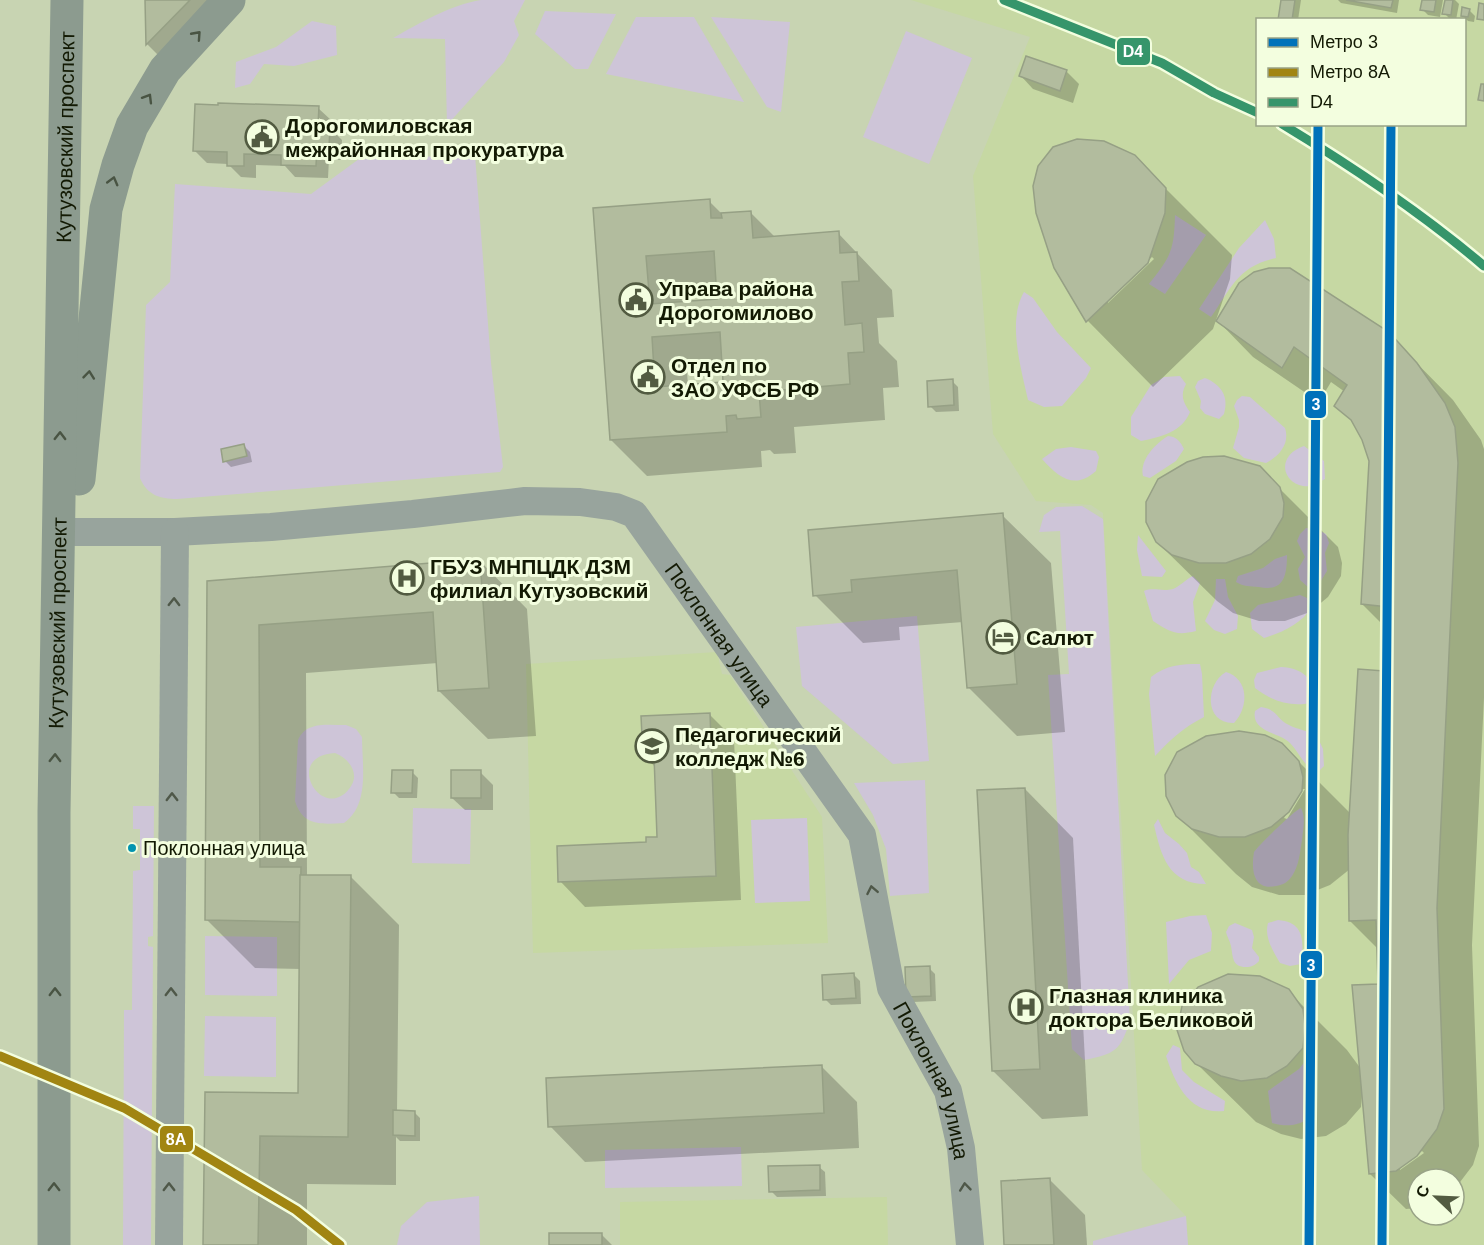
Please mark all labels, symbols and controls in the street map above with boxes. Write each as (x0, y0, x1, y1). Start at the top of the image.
legend (1256, 18, 1466, 126)
street label: Кутузовский проспект (52, 31, 78, 243)
one-way arrow (190, 31, 201, 42)
text: Метро 3 (1310, 32, 1378, 52)
line badge: D4 (1116, 37, 1151, 66)
text: D4 (1123, 43, 1143, 60)
text: Метро 8А (1310, 62, 1390, 82)
text: D4 (1310, 92, 1333, 112)
one-way arrow (140, 94, 152, 104)
place label: Дорогомиловская межрайонная прокуратура (285, 114, 564, 161)
public building icon: Дорогомиловская межрайонная прокуратура (244, 119, 280, 155)
one-way arrow (106, 176, 119, 186)
place label: Управа района Дорогомилово (659, 277, 814, 324)
public building icon: Управа района Дорогомилово (618, 282, 654, 318)
place label: Отдел по ЗАО УФСБ РФ (671, 354, 819, 401)
public building icon: Отдел по ЗАО УФСБ РФ (630, 359, 666, 395)
one-way arrow (83, 370, 95, 379)
line badge: 3 (1304, 390, 1327, 419)
text: 3 (1312, 396, 1321, 413)
one-way arrow (54, 431, 66, 440)
street label: Кутузовский проспект (44, 517, 70, 729)
place label: ГБУЗ МНПЦДК ДЗМ филиал Кутузовский (430, 555, 649, 602)
street label: Поклонная улица (661, 558, 778, 711)
hospital icon: ГБУЗ МНПЦДК ДЗМ филиал Кутузовский (389, 560, 425, 596)
one-way arrow (168, 597, 180, 606)
hotel icon: Салют (985, 619, 1021, 655)
place label: Салют (1026, 626, 1094, 649)
place label: Педагогический колледж №6 (675, 723, 841, 770)
school or university icon: Педагогический колледж №6 (634, 728, 670, 764)
one-way arrow (49, 753, 61, 762)
one-way arrow (166, 792, 178, 801)
place label: Поклонная улица (143, 837, 306, 859)
marker: Поклонная улица (126, 842, 138, 854)
one-way arrow (866, 886, 879, 896)
line badge: 3 (1300, 950, 1323, 979)
text: 3 (1307, 957, 1316, 974)
place label: Глазная клиника доктора Беликовой (1049, 984, 1253, 1031)
one-way arrow (49, 987, 61, 996)
one-way arrow (165, 987, 177, 996)
hospital icon: Глазная клиника доктора Беликовой (1008, 989, 1044, 1025)
street label: Поклонная улица (889, 998, 974, 1161)
line badge: 8А (159, 1125, 194, 1153)
text: 8А (166, 1131, 187, 1148)
north arrow (1406, 1167, 1466, 1227)
one-way arrow (48, 1182, 60, 1191)
one-way arrow (163, 1182, 175, 1191)
one-way arrow (959, 1182, 972, 1191)
text: С (1413, 1182, 1433, 1200)

